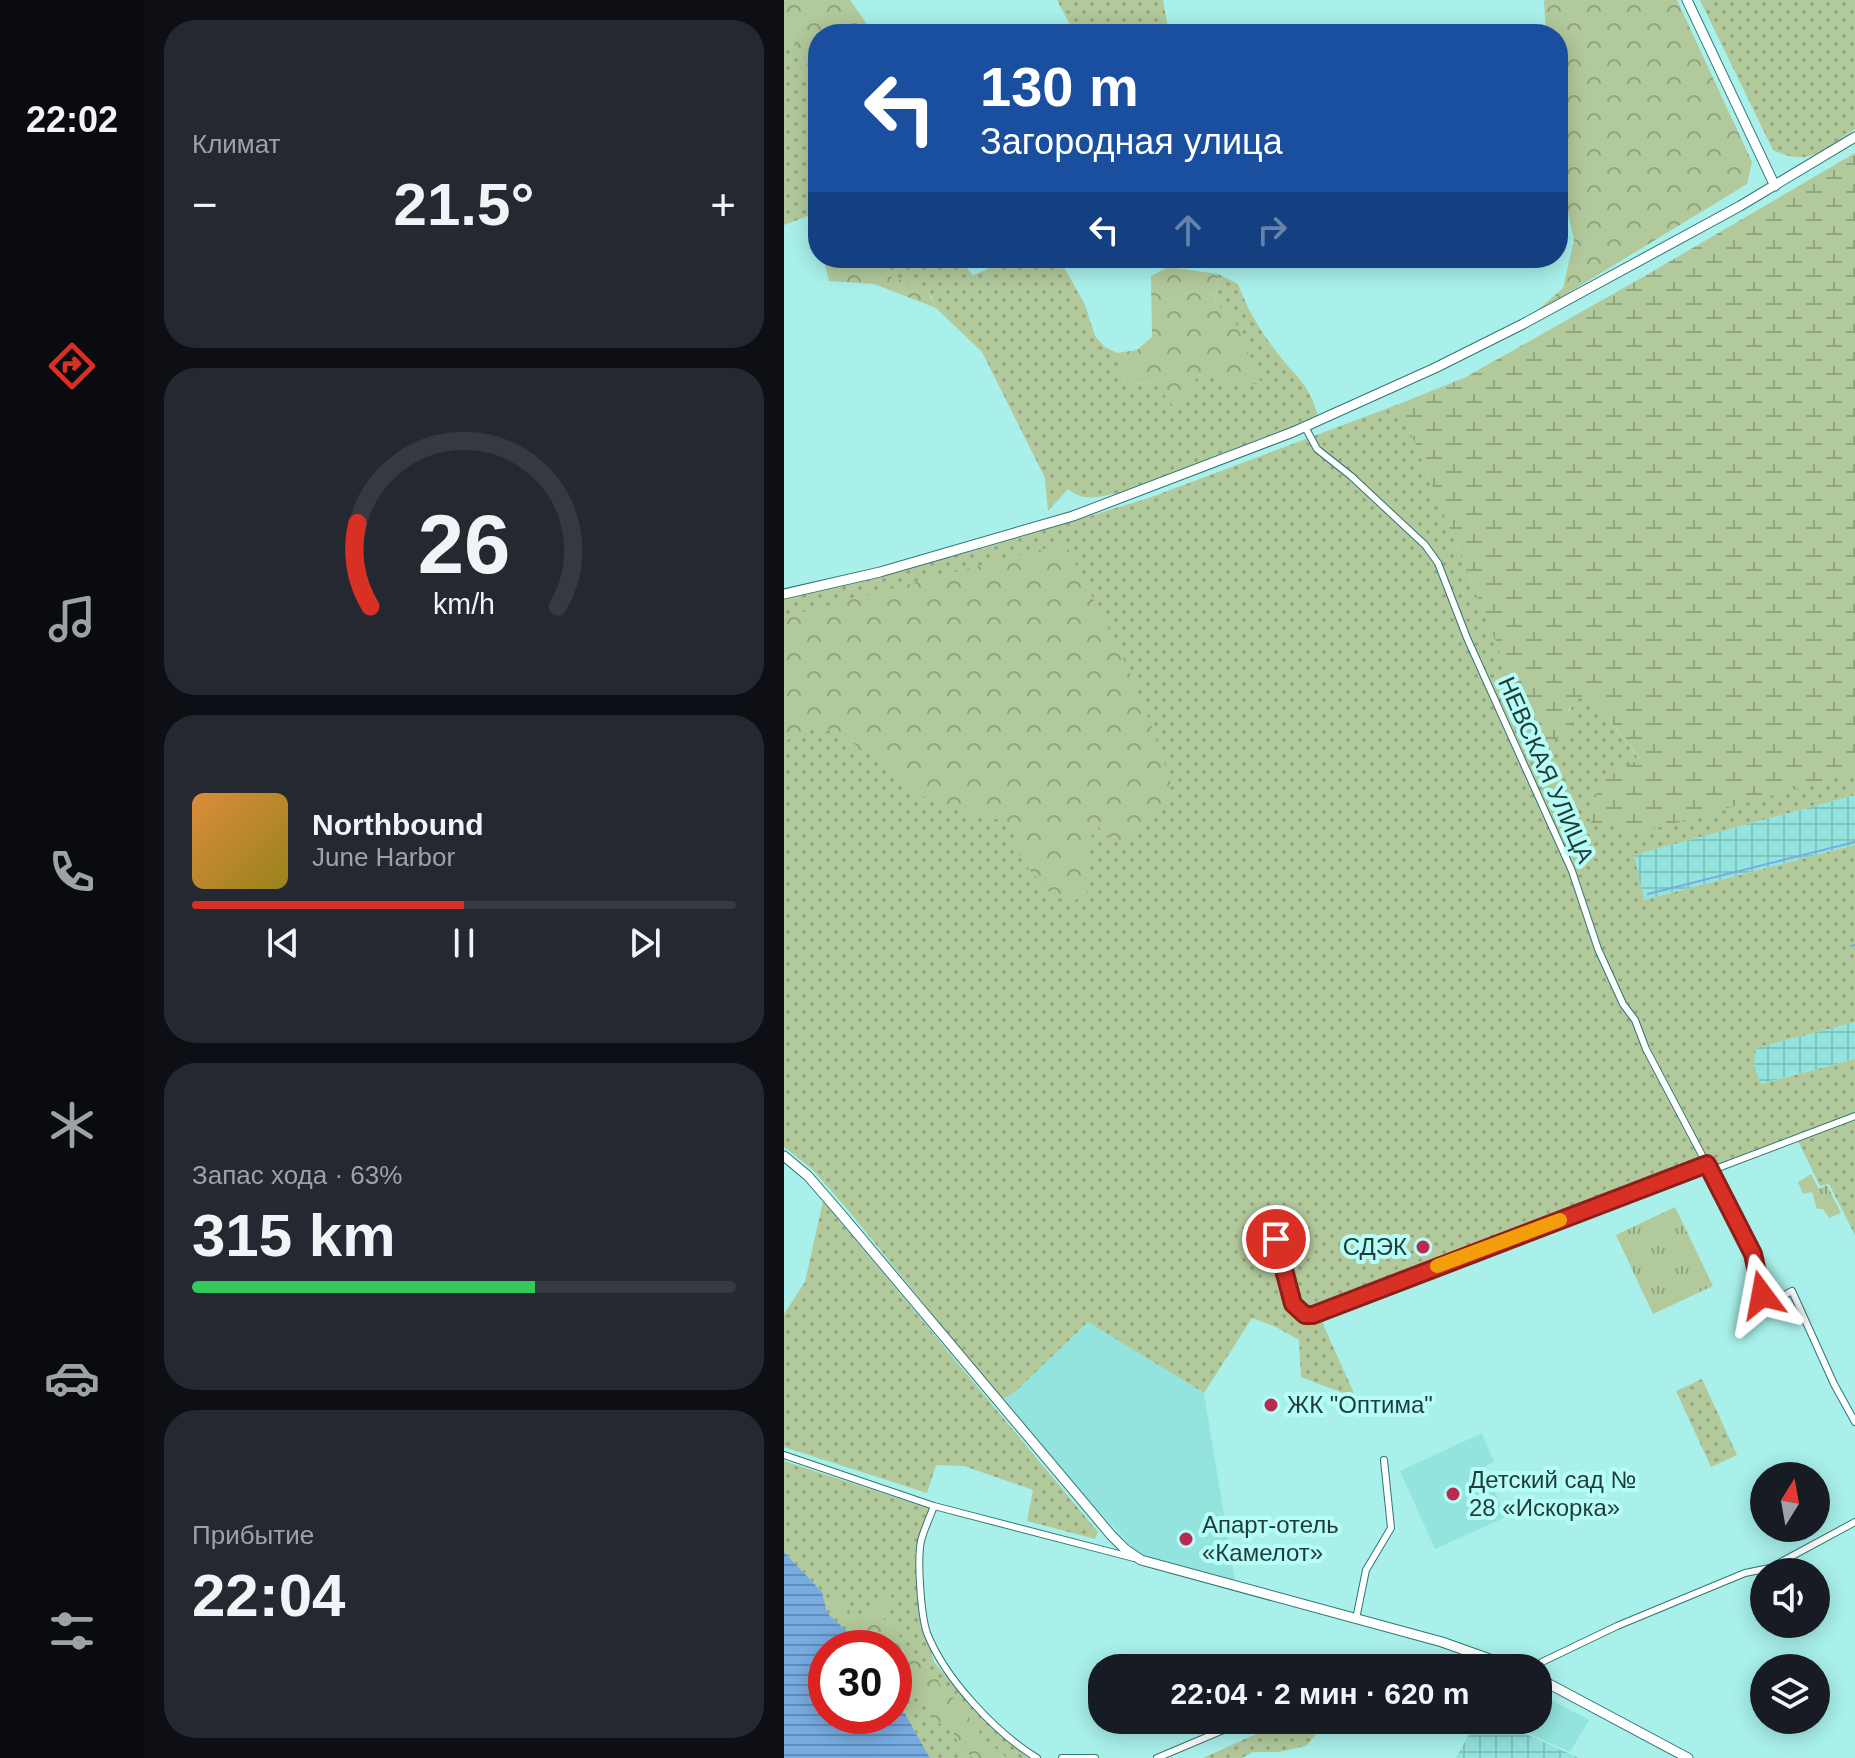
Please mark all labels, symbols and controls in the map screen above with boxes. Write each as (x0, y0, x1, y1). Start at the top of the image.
text: 130 m (980, 55, 1139, 118)
icon: left (848, 56, 952, 160)
text: 22:02 (26, 99, 118, 140)
text: Загородная улица (980, 121, 1283, 162)
text: Климат (192, 129, 281, 159)
text: 21.5° (394, 171, 534, 238)
text: − (192, 180, 218, 229)
text: + (710, 180, 736, 229)
icon: left (1082, 208, 1126, 252)
icon: ahead (1166, 208, 1210, 252)
icon: right (1250, 208, 1294, 252)
icon: directions (44, 338, 100, 394)
text: 26 (418, 498, 510, 591)
text: km/h (433, 589, 495, 621)
icon: music (44, 591, 100, 647)
street label: НЕВСКАЯ УЛИЦА (1493, 672, 1600, 867)
text: Northbound (312, 808, 484, 841)
text: June Harbor (312, 842, 455, 872)
icon: phone (44, 844, 100, 900)
icon: previous (261, 921, 305, 965)
icon: pause (442, 921, 486, 965)
icon: next (623, 921, 667, 965)
icon: climate (44, 1097, 100, 1153)
text: Запас хода · 63% (192, 1160, 402, 1190)
text: 315 km (192, 1202, 396, 1269)
pin (1242, 1205, 1310, 1273)
icon: arrive (1254, 1217, 1298, 1261)
place label: СДЭК (1343, 1233, 1407, 1260)
marker: СДЭК (1414, 1238, 1432, 1256)
position arrow (1720, 1253, 1804, 1337)
icon: car (44, 1350, 100, 1406)
place label: ЖК "Оптима" (1287, 1391, 1433, 1418)
marker: ЖК "Оптима" (1262, 1396, 1280, 1414)
north arrow (1750, 1462, 1830, 1542)
map controls (1750, 1462, 1830, 1734)
place label: Детский сад № 28 «Искорка» (1469, 1466, 1636, 1521)
marker: Детский сад № 28 «Искорка» (1444, 1485, 1462, 1503)
place label: Апарт-отель «Камелот» (1202, 1511, 1339, 1566)
text: Прибытие (192, 1520, 314, 1550)
marker: Апарт-отель «Камелот» (1177, 1530, 1195, 1548)
button: sound (1750, 1558, 1830, 1638)
text: 22:04 (192, 1562, 345, 1629)
icon: filters (44, 1603, 100, 1659)
speed limit sign: 30 (808, 1630, 912, 1734)
button: layers (1750, 1654, 1830, 1734)
text: 22:04 · 2 мин · 620 m (1171, 1677, 1469, 1710)

